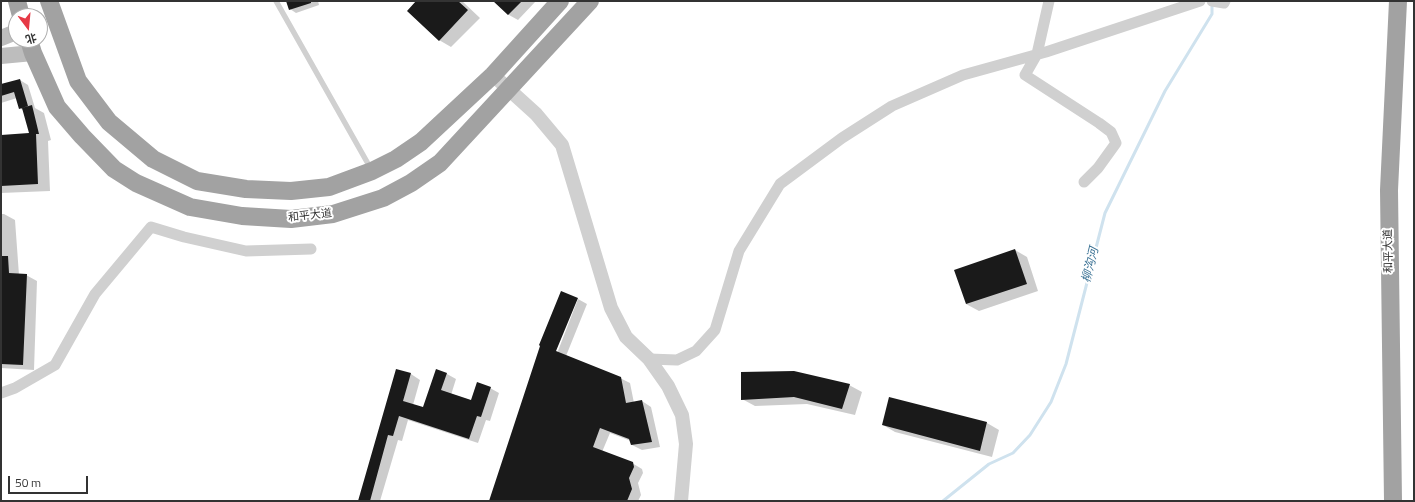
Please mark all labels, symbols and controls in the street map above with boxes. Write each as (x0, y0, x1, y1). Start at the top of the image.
north arrow (8, 8, 48, 48)
text: 北 (24, 29, 39, 48)
street label: 和平大道 (287, 207, 333, 225)
street label: 和平大道 (1382, 229, 1396, 273)
water label: 柳沟河 (1080, 246, 1102, 284)
scale bar (10, 468, 90, 494)
text: 50 m (15, 473, 41, 492)

